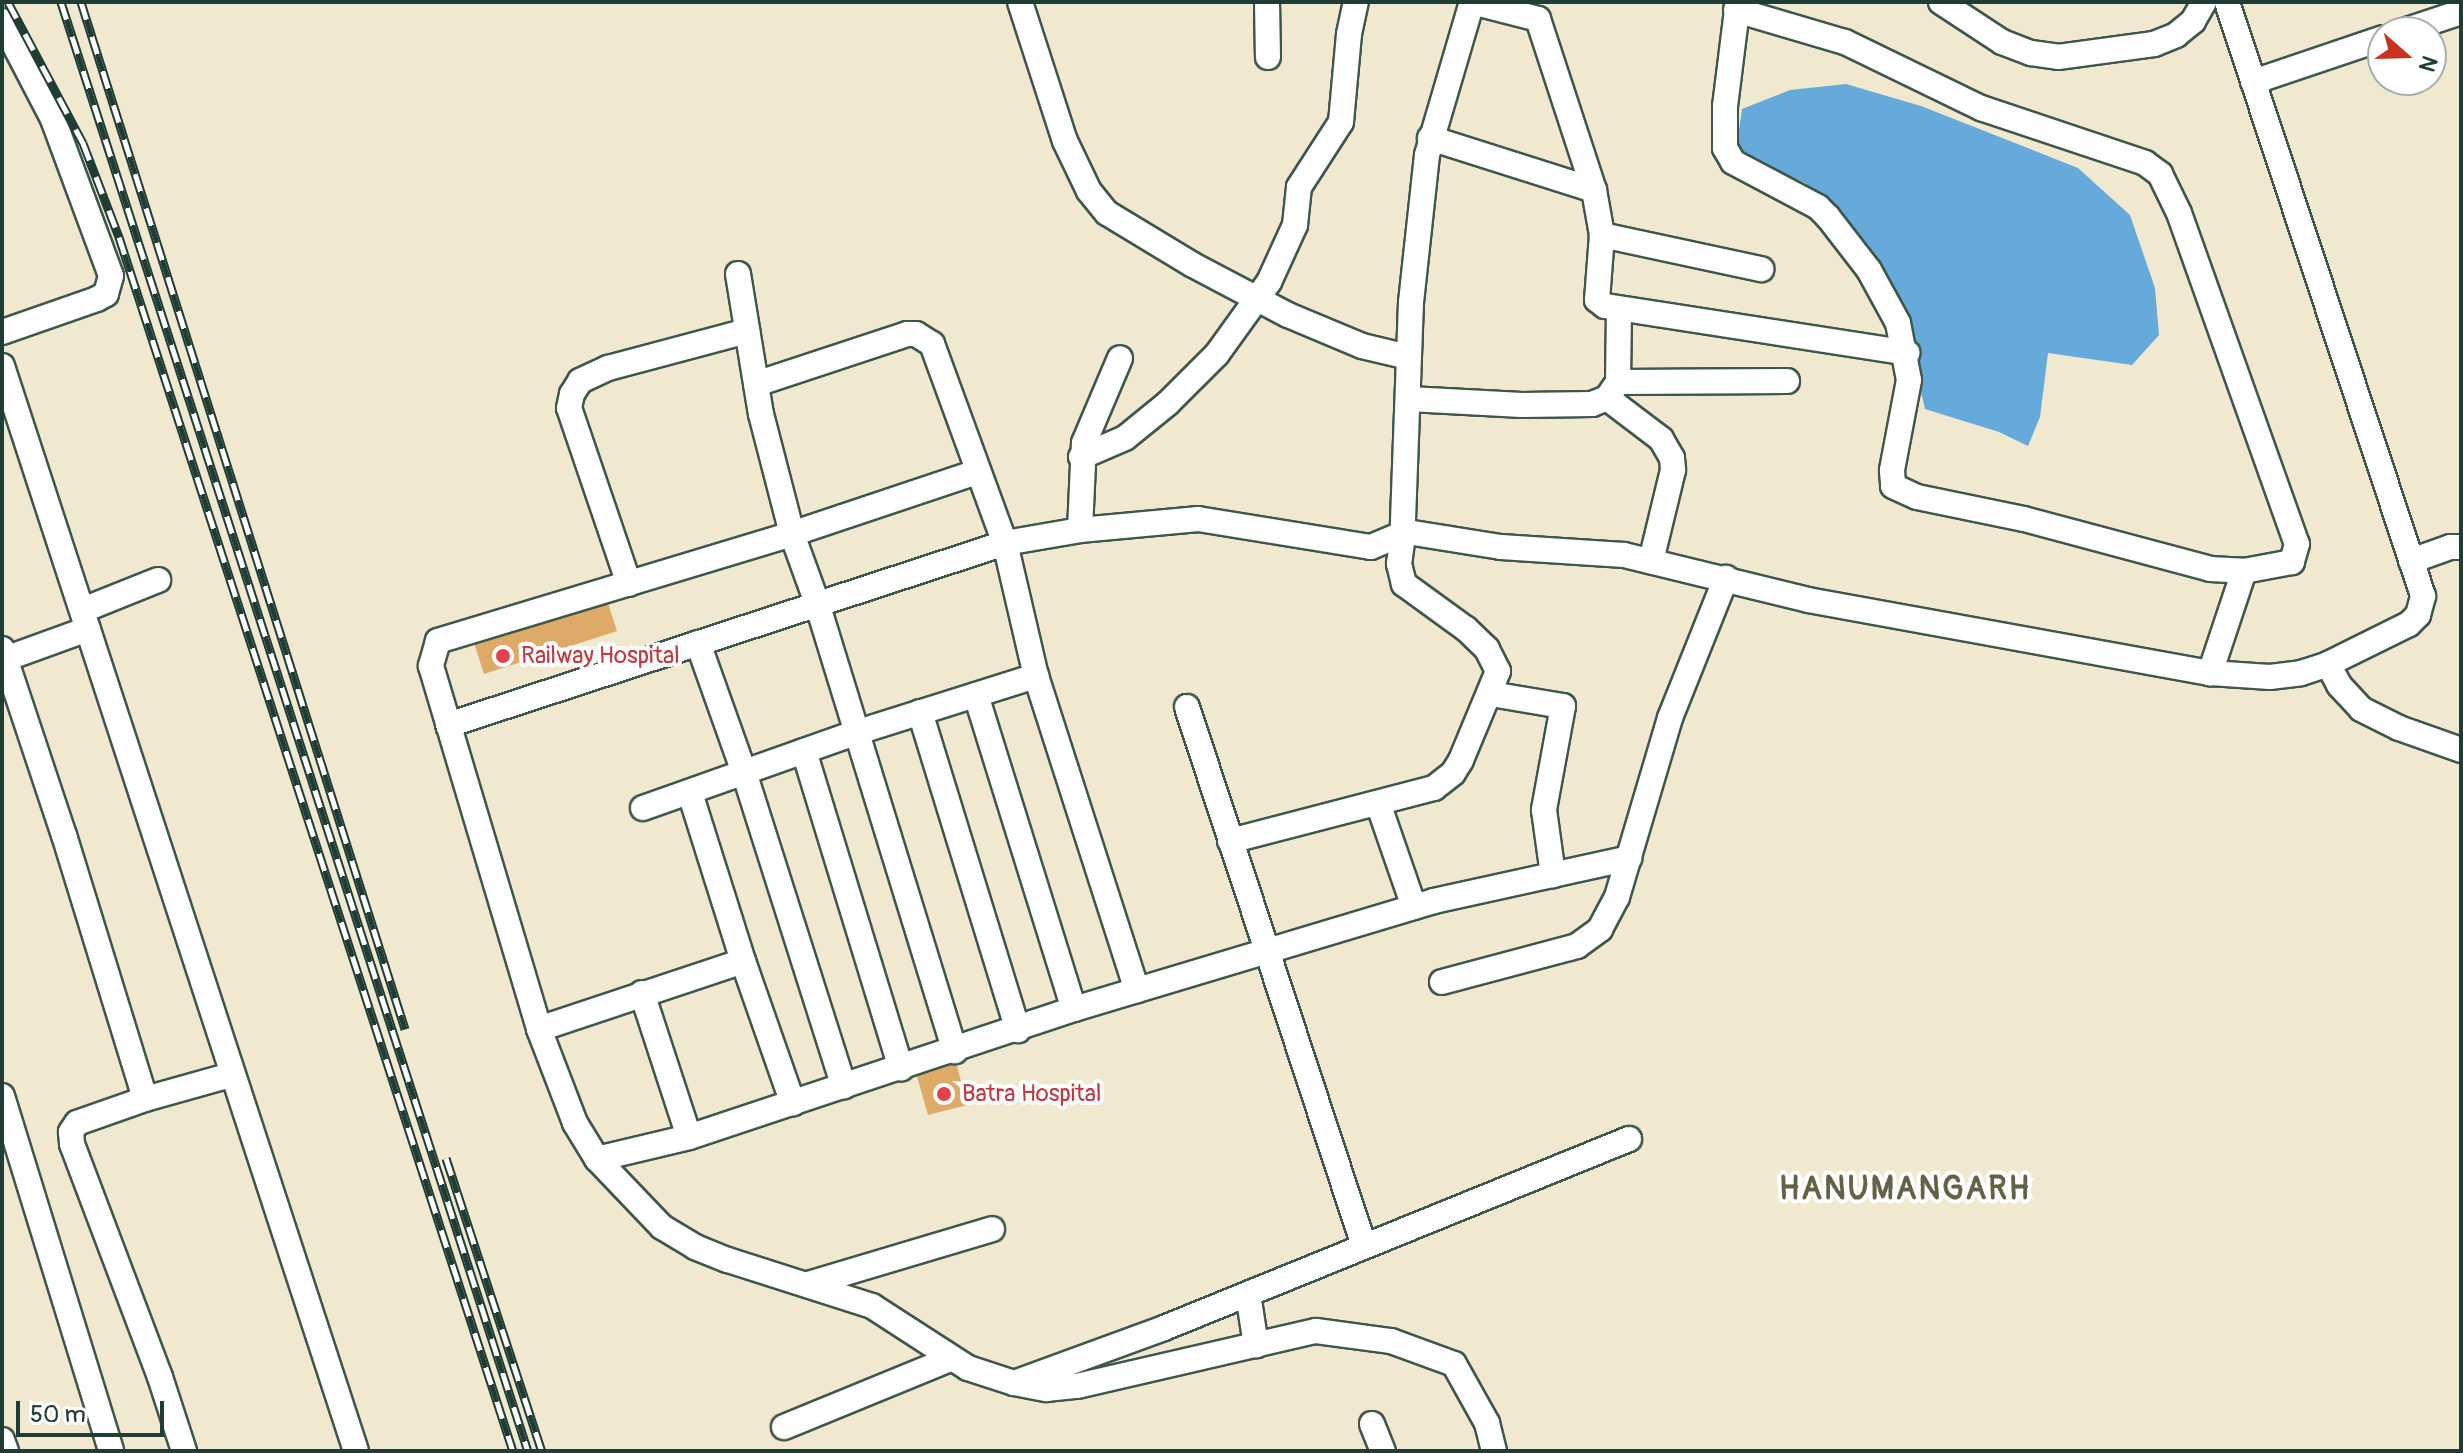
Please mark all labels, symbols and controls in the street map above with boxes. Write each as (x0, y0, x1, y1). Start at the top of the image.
north arrow (2367, 16, 2447, 96)
text: N (2412, 52, 2443, 75)
place label: Railway Hospital (521, 642, 680, 670)
marker: Railway Hospital (492, 645, 514, 667)
place label: Batra Hospital (962, 1080, 1102, 1108)
marker: Batra Hospital (933, 1083, 955, 1105)
district label: HANUMANGARH (1779, 1170, 2031, 1208)
scale bar (20, 1385, 168, 1435)
text: 50 m (30, 1400, 86, 1429)

